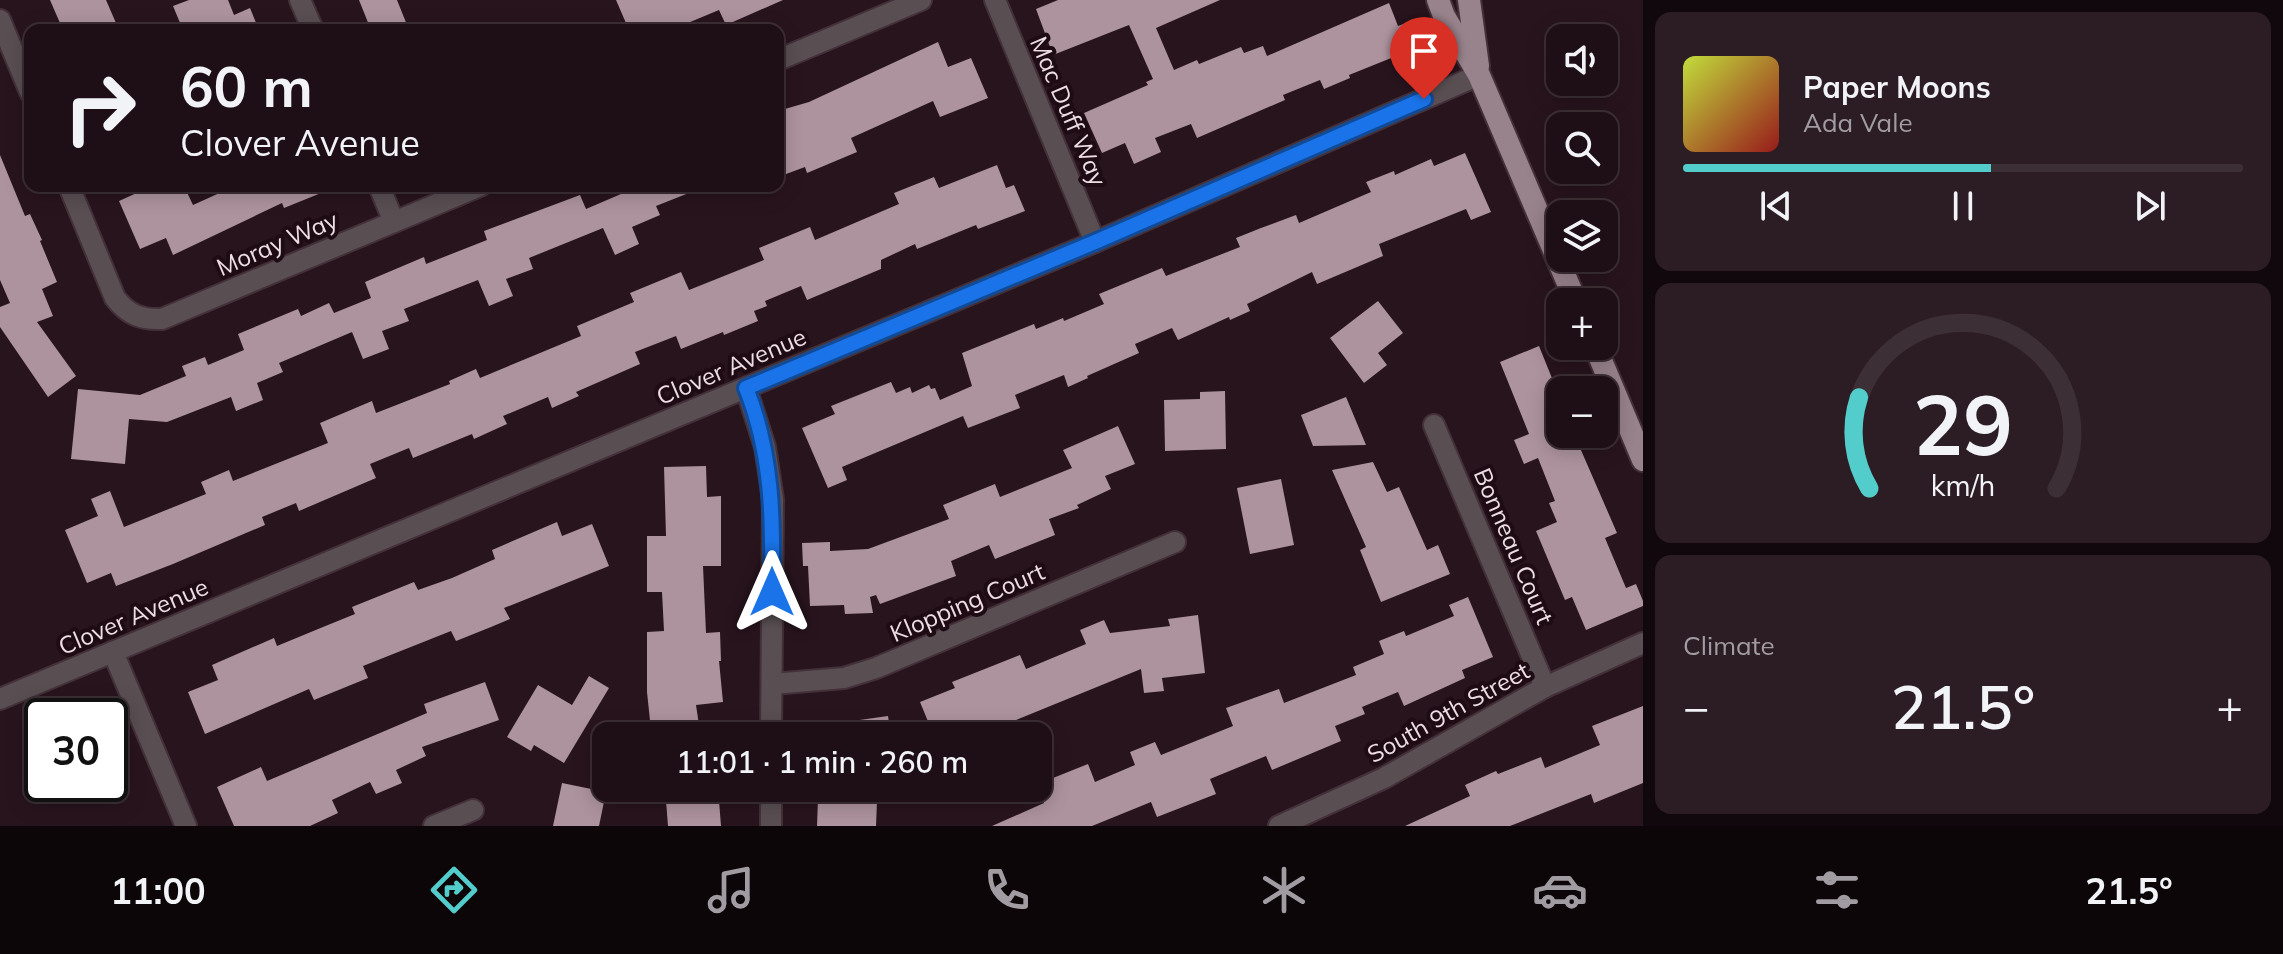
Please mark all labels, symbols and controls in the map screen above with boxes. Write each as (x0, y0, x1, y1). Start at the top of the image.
pin (1390, 17, 1458, 99)
map controls (1546, 24, 1618, 448)
button: sound (1546, 24, 1618, 96)
icon: arrive (1402, 29, 1446, 73)
street label: Mac Duff Way (1024, 32, 1114, 190)
text: 60 m (180, 51, 313, 121)
icon: right (48, 56, 152, 160)
text: Paper Moons (1803, 68, 1991, 106)
text: Ada Vale (1803, 106, 1913, 139)
button: search (1546, 112, 1618, 184)
text: Clover Avenue (180, 120, 420, 165)
icon: previous (1754, 184, 1798, 228)
icon: pause (1941, 184, 1985, 228)
icon: next (2128, 184, 2172, 228)
button: layers (1546, 200, 1618, 272)
street label: Moray Way (212, 204, 342, 282)
button: + (1546, 288, 1618, 360)
street label: Clover Avenue (652, 321, 810, 411)
text: 29 (1913, 371, 2013, 476)
button: − (1546, 376, 1618, 448)
street label: Bonneau Court (1468, 463, 1560, 629)
text: km/h (1931, 467, 1995, 503)
position arrow (730, 550, 814, 634)
street label: Klopping Court (885, 556, 1049, 648)
street label: Clover Avenue (54, 571, 212, 661)
text: Climate (1683, 629, 1775, 662)
street label: South 9th Street (1362, 655, 1534, 769)
text: 21.5° (1891, 669, 2035, 744)
text: − (1683, 679, 1709, 734)
text: + (2217, 679, 2243, 734)
speed limit sign: 30 (24, 698, 128, 802)
text: 11:01 · 1 min · 260 m (676, 743, 968, 781)
icon: directions (426, 862, 482, 918)
icon: music (703, 862, 759, 918)
icon: phone (979, 862, 1035, 918)
icon: climate (1256, 862, 1312, 918)
icon: car (1532, 862, 1588, 918)
icon: filters (1809, 862, 1865, 918)
text: 11:00 (110, 868, 206, 913)
text: 21.5° (2085, 868, 2173, 913)

